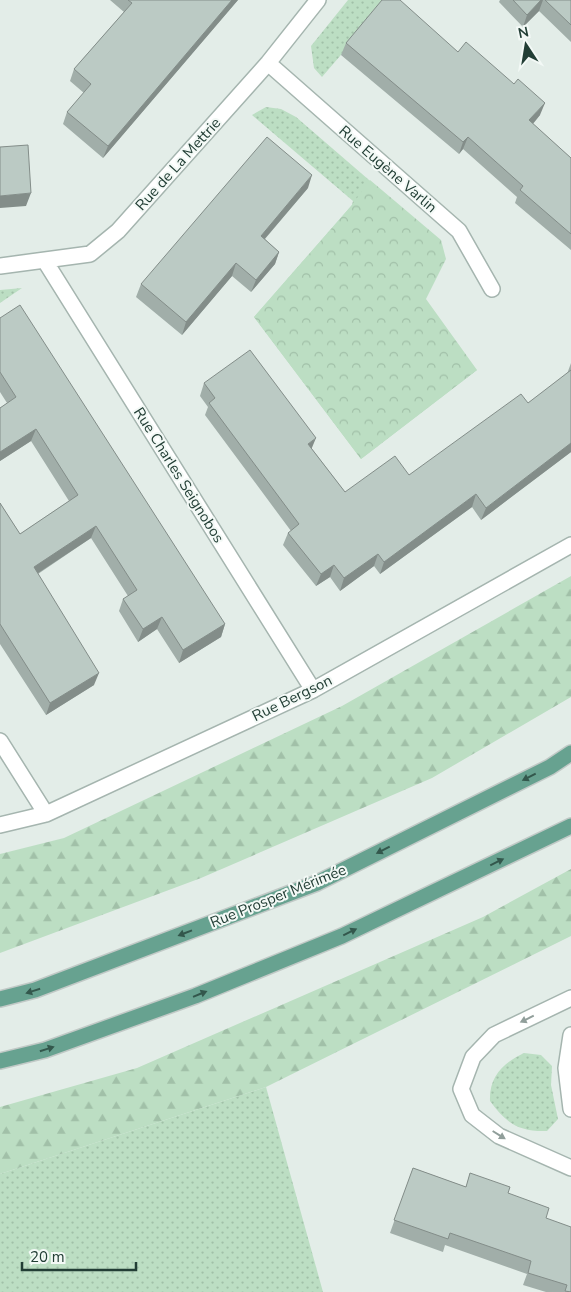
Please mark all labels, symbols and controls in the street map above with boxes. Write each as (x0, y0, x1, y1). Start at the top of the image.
north arrow (501, 20, 551, 70)
text: N (516, 22, 531, 43)
street label: Rue de La Mettrie (131, 113, 225, 215)
street label: Rue Eugène Varlin (335, 121, 441, 217)
street label: Rue Charles Seignobos (129, 403, 229, 547)
street label: Rue Bergson (249, 670, 335, 726)
one-way arrow (521, 773, 536, 782)
one-way arrow (376, 846, 391, 854)
one-way arrow (490, 857, 504, 865)
street label: Rue Prosper Mérimée (207, 860, 349, 932)
one-way arrow (343, 927, 357, 935)
one-way arrow (178, 930, 193, 938)
one-way arrow (26, 987, 41, 995)
one-way arrow (193, 990, 208, 998)
one-way arrow (520, 1015, 534, 1023)
one-way arrow (40, 1044, 55, 1052)
one-way arrow (492, 1130, 505, 1139)
scale bar (22, 1240, 136, 1272)
text: 20 m (30, 1247, 65, 1267)

